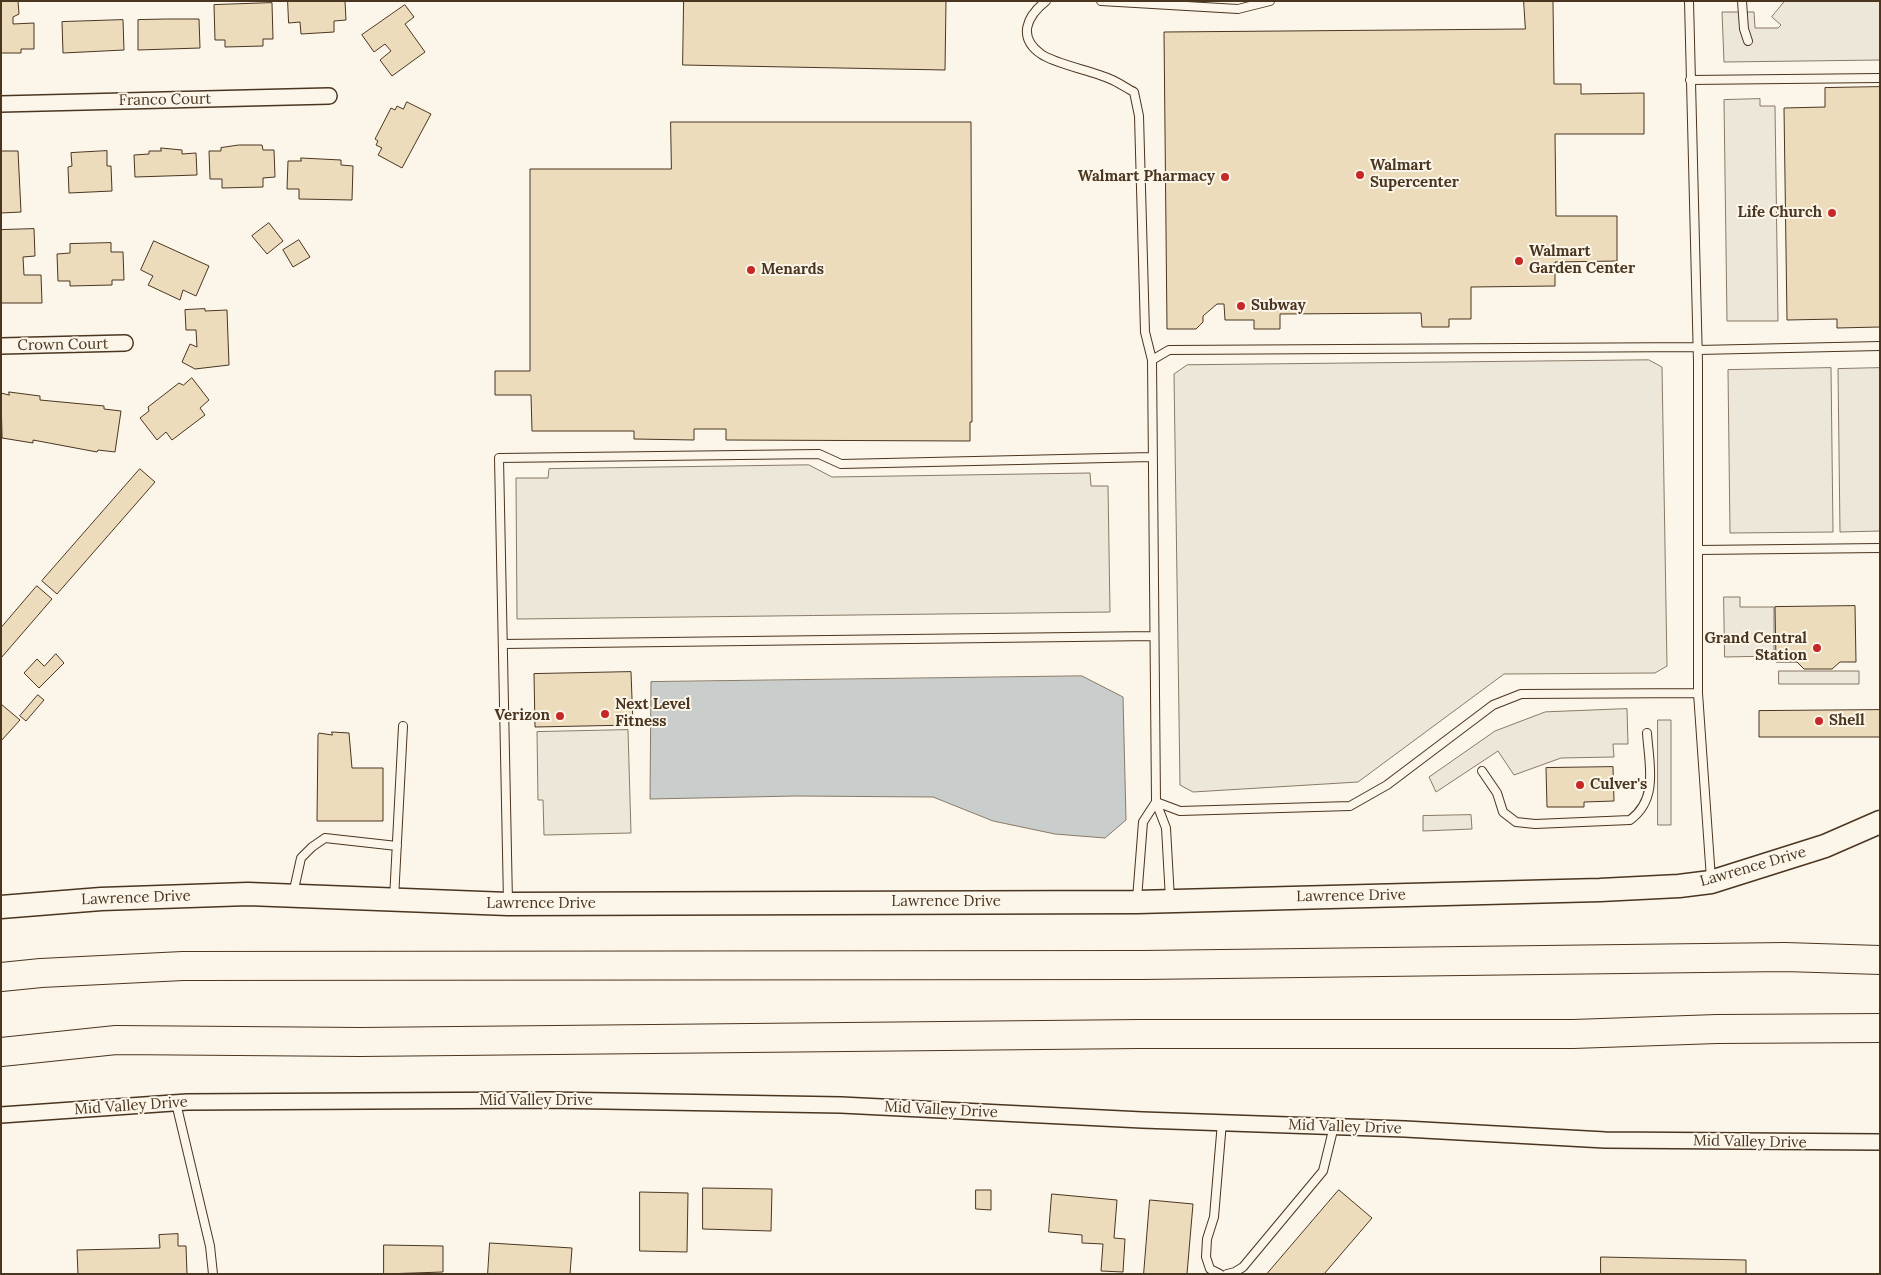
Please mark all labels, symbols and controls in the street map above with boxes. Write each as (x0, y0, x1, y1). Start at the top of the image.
street label: Franco Court (119, 90, 211, 110)
place label: Walmart Supercenter (1370, 157, 1459, 192)
place label: Walmart Pharmacy (1078, 168, 1215, 186)
marker: Walmart Supercenter (1354, 169, 1366, 181)
marker: Walmart Pharmacy (1219, 171, 1231, 183)
place label: Life Church (1738, 204, 1822, 222)
marker: Life Church (1826, 207, 1838, 219)
place label: Walmart Garden Center (1529, 243, 1635, 278)
marker: Walmart Garden Center (1513, 255, 1525, 267)
place label: Menards (761, 261, 824, 279)
marker: Menards (745, 264, 757, 276)
place label: Subway (1251, 297, 1306, 315)
marker: Subway (1235, 300, 1247, 312)
street label: Crown Court (17, 335, 109, 355)
place label: Grand Central Station (1705, 630, 1807, 665)
marker: Grand Central Station (1811, 642, 1823, 654)
place label: Next Level Fitness (615, 696, 690, 731)
place label: Verizon (495, 707, 550, 725)
marker: Next Level Fitness (599, 708, 611, 720)
marker: Verizon (554, 710, 566, 722)
place label: Shell (1829, 712, 1865, 730)
marker: Shell (1813, 715, 1825, 727)
place label: Culver's (1590, 776, 1647, 794)
marker: Culver's (1574, 779, 1586, 791)
street label: Lawrence Drive (1698, 843, 1808, 891)
street label: Lawrence Drive (1296, 886, 1406, 906)
street label: Lawrence Drive (81, 887, 191, 909)
street label: Lawrence Drive (891, 893, 1001, 911)
street label: Lawrence Drive (486, 895, 596, 913)
street label: Mid Valley Drive (479, 1092, 593, 1110)
street label: Mid Valley Drive (74, 1093, 188, 1119)
street label: Mid Valley Drive (884, 1098, 998, 1122)
street label: Mid Valley Drive (1288, 1116, 1402, 1138)
street label: Mid Valley Drive (1693, 1132, 1807, 1152)

